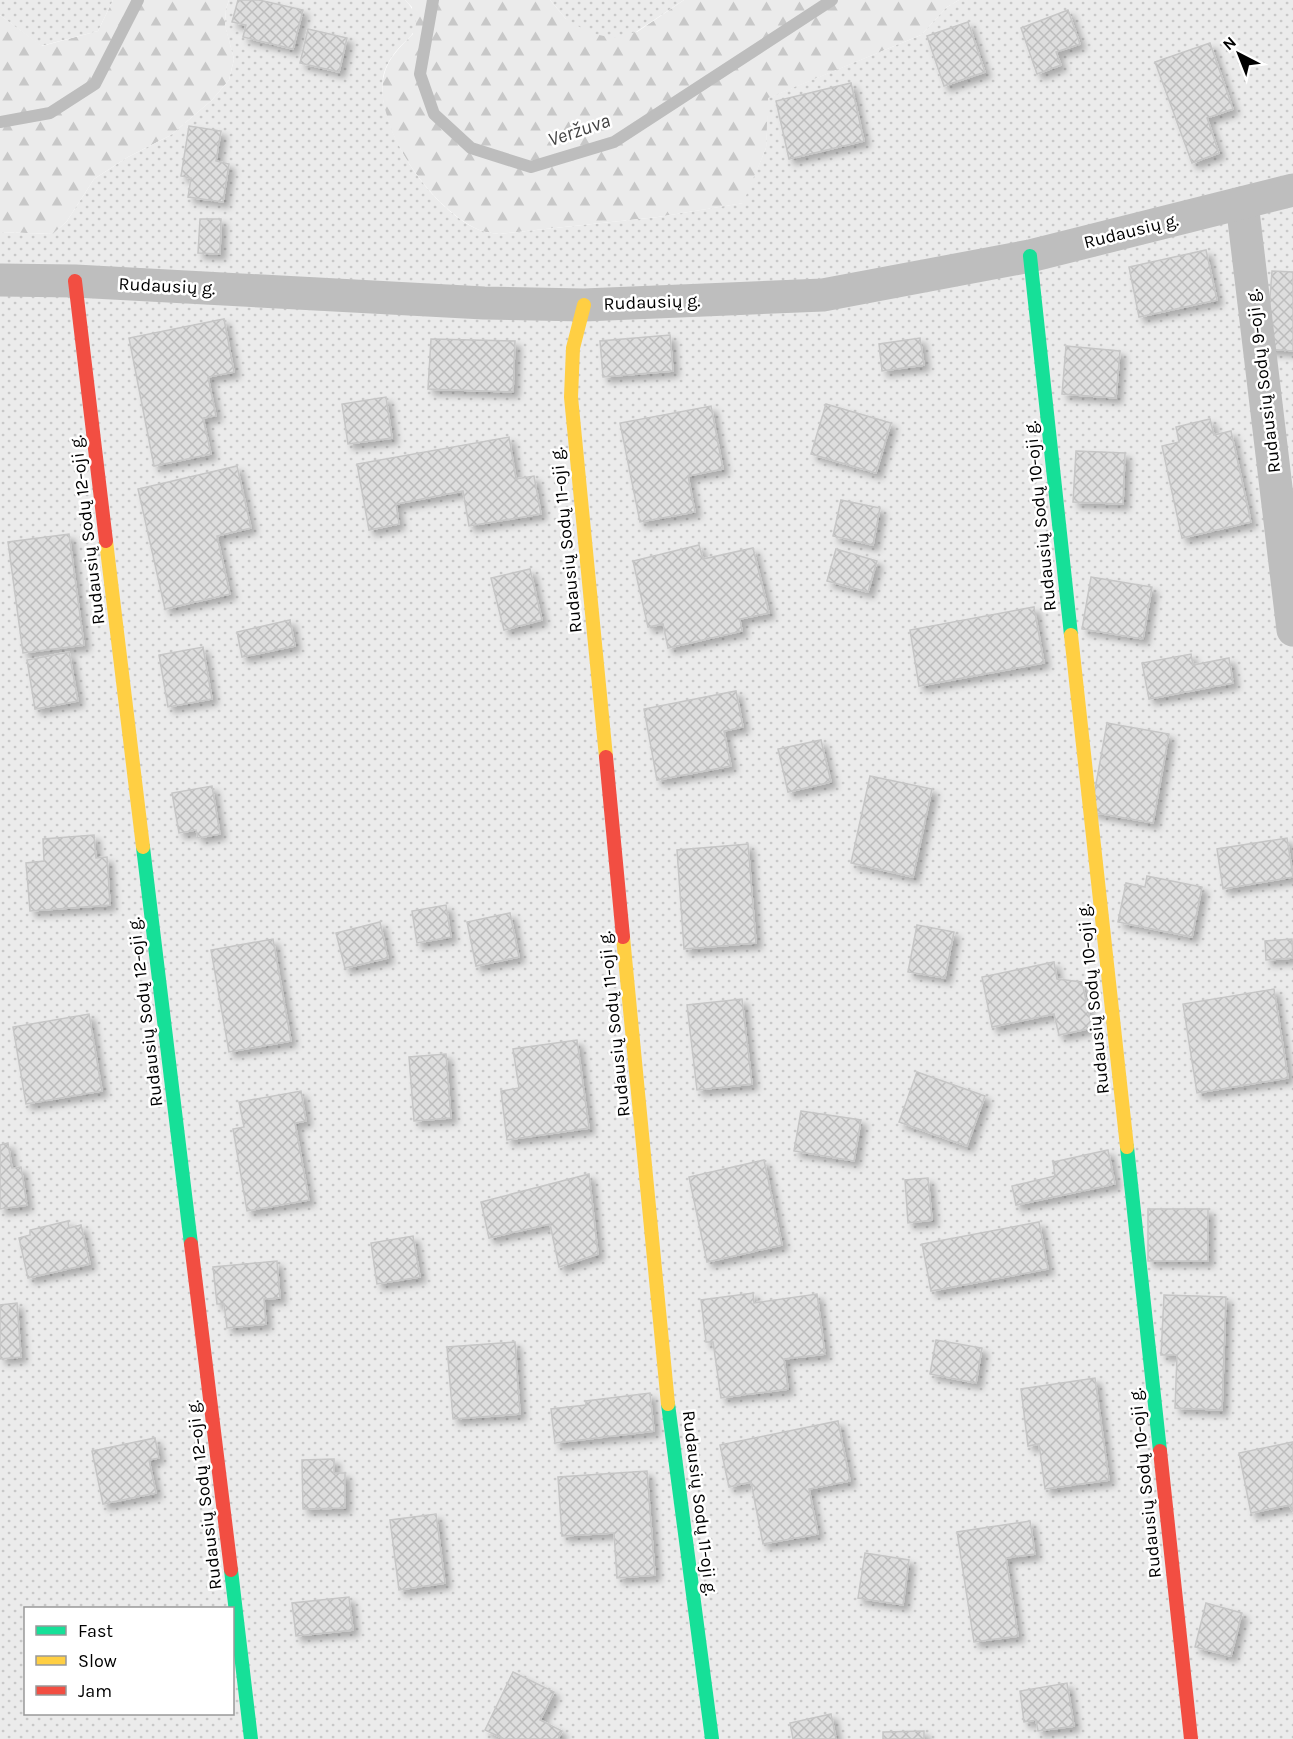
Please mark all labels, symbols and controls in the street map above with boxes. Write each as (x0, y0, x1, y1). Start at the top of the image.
north arrow (1209, 24, 1269, 84)
text: N (1219, 32, 1240, 54)
water label: Veržuva (545, 109, 613, 151)
street label: Rudausių g. (1081, 209, 1181, 253)
street label: Rudausių g. (118, 272, 216, 300)
street label: Rudausių Sodų 9-oji g. (1241, 288, 1285, 474)
street label: Rudausių g. (603, 289, 701, 315)
street label: Rudausių Sodų 10-oji g. (1019, 420, 1061, 612)
street label: Rudausių Sodų 12-oji g. (64, 434, 110, 626)
street label: Rudausių Sodų 11-oji g. (545, 446, 587, 634)
street label: Rudausių Sodų 10-oji g. (1072, 903, 1114, 1095)
street label: Rudausių Sodų 12-oji g. (122, 916, 168, 1108)
street label: Rudausių Sodų 11-oji g. (593, 930, 635, 1118)
street label: Rudausių Sodų 10-oji g. (1124, 1387, 1166, 1579)
street label: Rudausių Sodų 12-oji g. (181, 1399, 227, 1591)
street label: Rudausių Sodų 11-oji g. (678, 1409, 722, 1597)
legend (24, 1607, 234, 1715)
text: Fast (78, 1620, 113, 1642)
text: Slow (78, 1650, 117, 1672)
text: Jam (78, 1680, 112, 1702)

